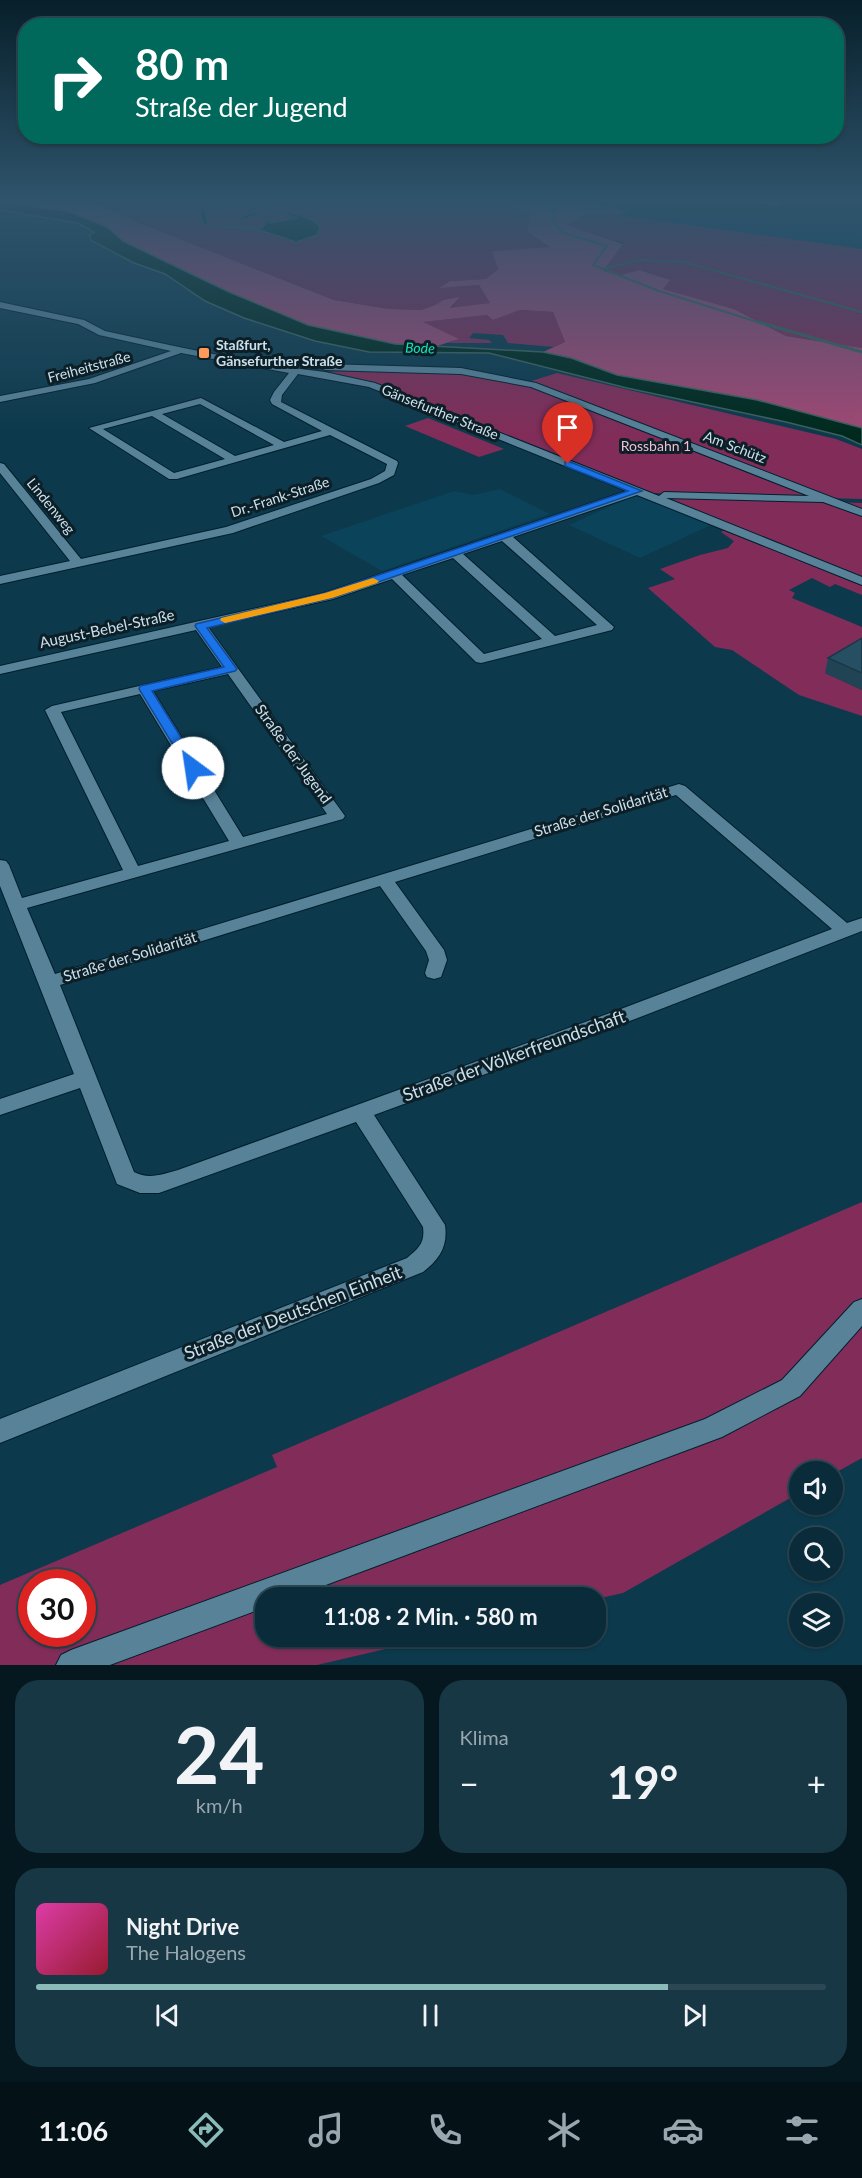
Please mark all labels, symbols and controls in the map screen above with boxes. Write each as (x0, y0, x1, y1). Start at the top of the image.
text: 80 m (135, 39, 229, 89)
icon: right (36, 42, 114, 120)
text: Straße der Jugend (135, 90, 348, 123)
place label: Staßfurt, Gänsefurther Straße (216, 336, 343, 369)
water label: Bode (405, 338, 435, 357)
marker: Staßfurt, Gänsefurther Straße (197, 346, 211, 360)
street label: Freiheitstraße (46, 347, 132, 386)
street label: Gänsefurther Straße (379, 380, 501, 443)
pin (542, 402, 593, 464)
icon: arrive (551, 411, 584, 444)
street label: Am Schütz (701, 427, 769, 466)
park label: Rossbahn 1 (621, 437, 691, 454)
street label: Dr.-Frank-Straße (229, 473, 331, 520)
street label: Lindenweg (24, 474, 79, 537)
street label: August-Bebel-Straße (38, 605, 176, 651)
street label: Straße der Jugend (252, 700, 336, 807)
position arrow (161, 736, 225, 800)
street label: Straße der Solidarität (532, 782, 670, 840)
street label: Straße der Solidarität (61, 927, 199, 985)
street label: Straße der Völkerfreundschaft (399, 1004, 629, 1106)
street label: Straße der Deutschen Einheit (181, 1260, 405, 1364)
map controls (789, 1461, 843, 1647)
button: sound (789, 1461, 843, 1515)
button: search (789, 1527, 843, 1581)
speed limit sign: 30 (18, 1569, 96, 1647)
button: layers (789, 1593, 843, 1647)
text: 11:08 · 2 Min. · 580 m (323, 1603, 538, 1630)
text: 24 (174, 1707, 264, 1801)
text: Klima (460, 1725, 509, 1749)
text: 19° (607, 1755, 678, 1809)
text: − (460, 1763, 479, 1803)
text: + (807, 1763, 826, 1803)
text: km/h (196, 1793, 243, 1817)
text: Night Drive (126, 1913, 239, 1940)
text: The Halogens (126, 1940, 246, 1964)
icon: previous (151, 1999, 184, 2032)
icon: pause (414, 1999, 447, 2032)
icon: next (678, 1999, 711, 2032)
icon: directions (185, 2109, 227, 2151)
icon: music (305, 2109, 347, 2151)
icon: phone (424, 2109, 466, 2151)
icon: climate (543, 2109, 585, 2151)
icon: car (662, 2109, 704, 2151)
icon: filters (781, 2109, 823, 2151)
text: 11:06 (39, 2114, 108, 2147)

